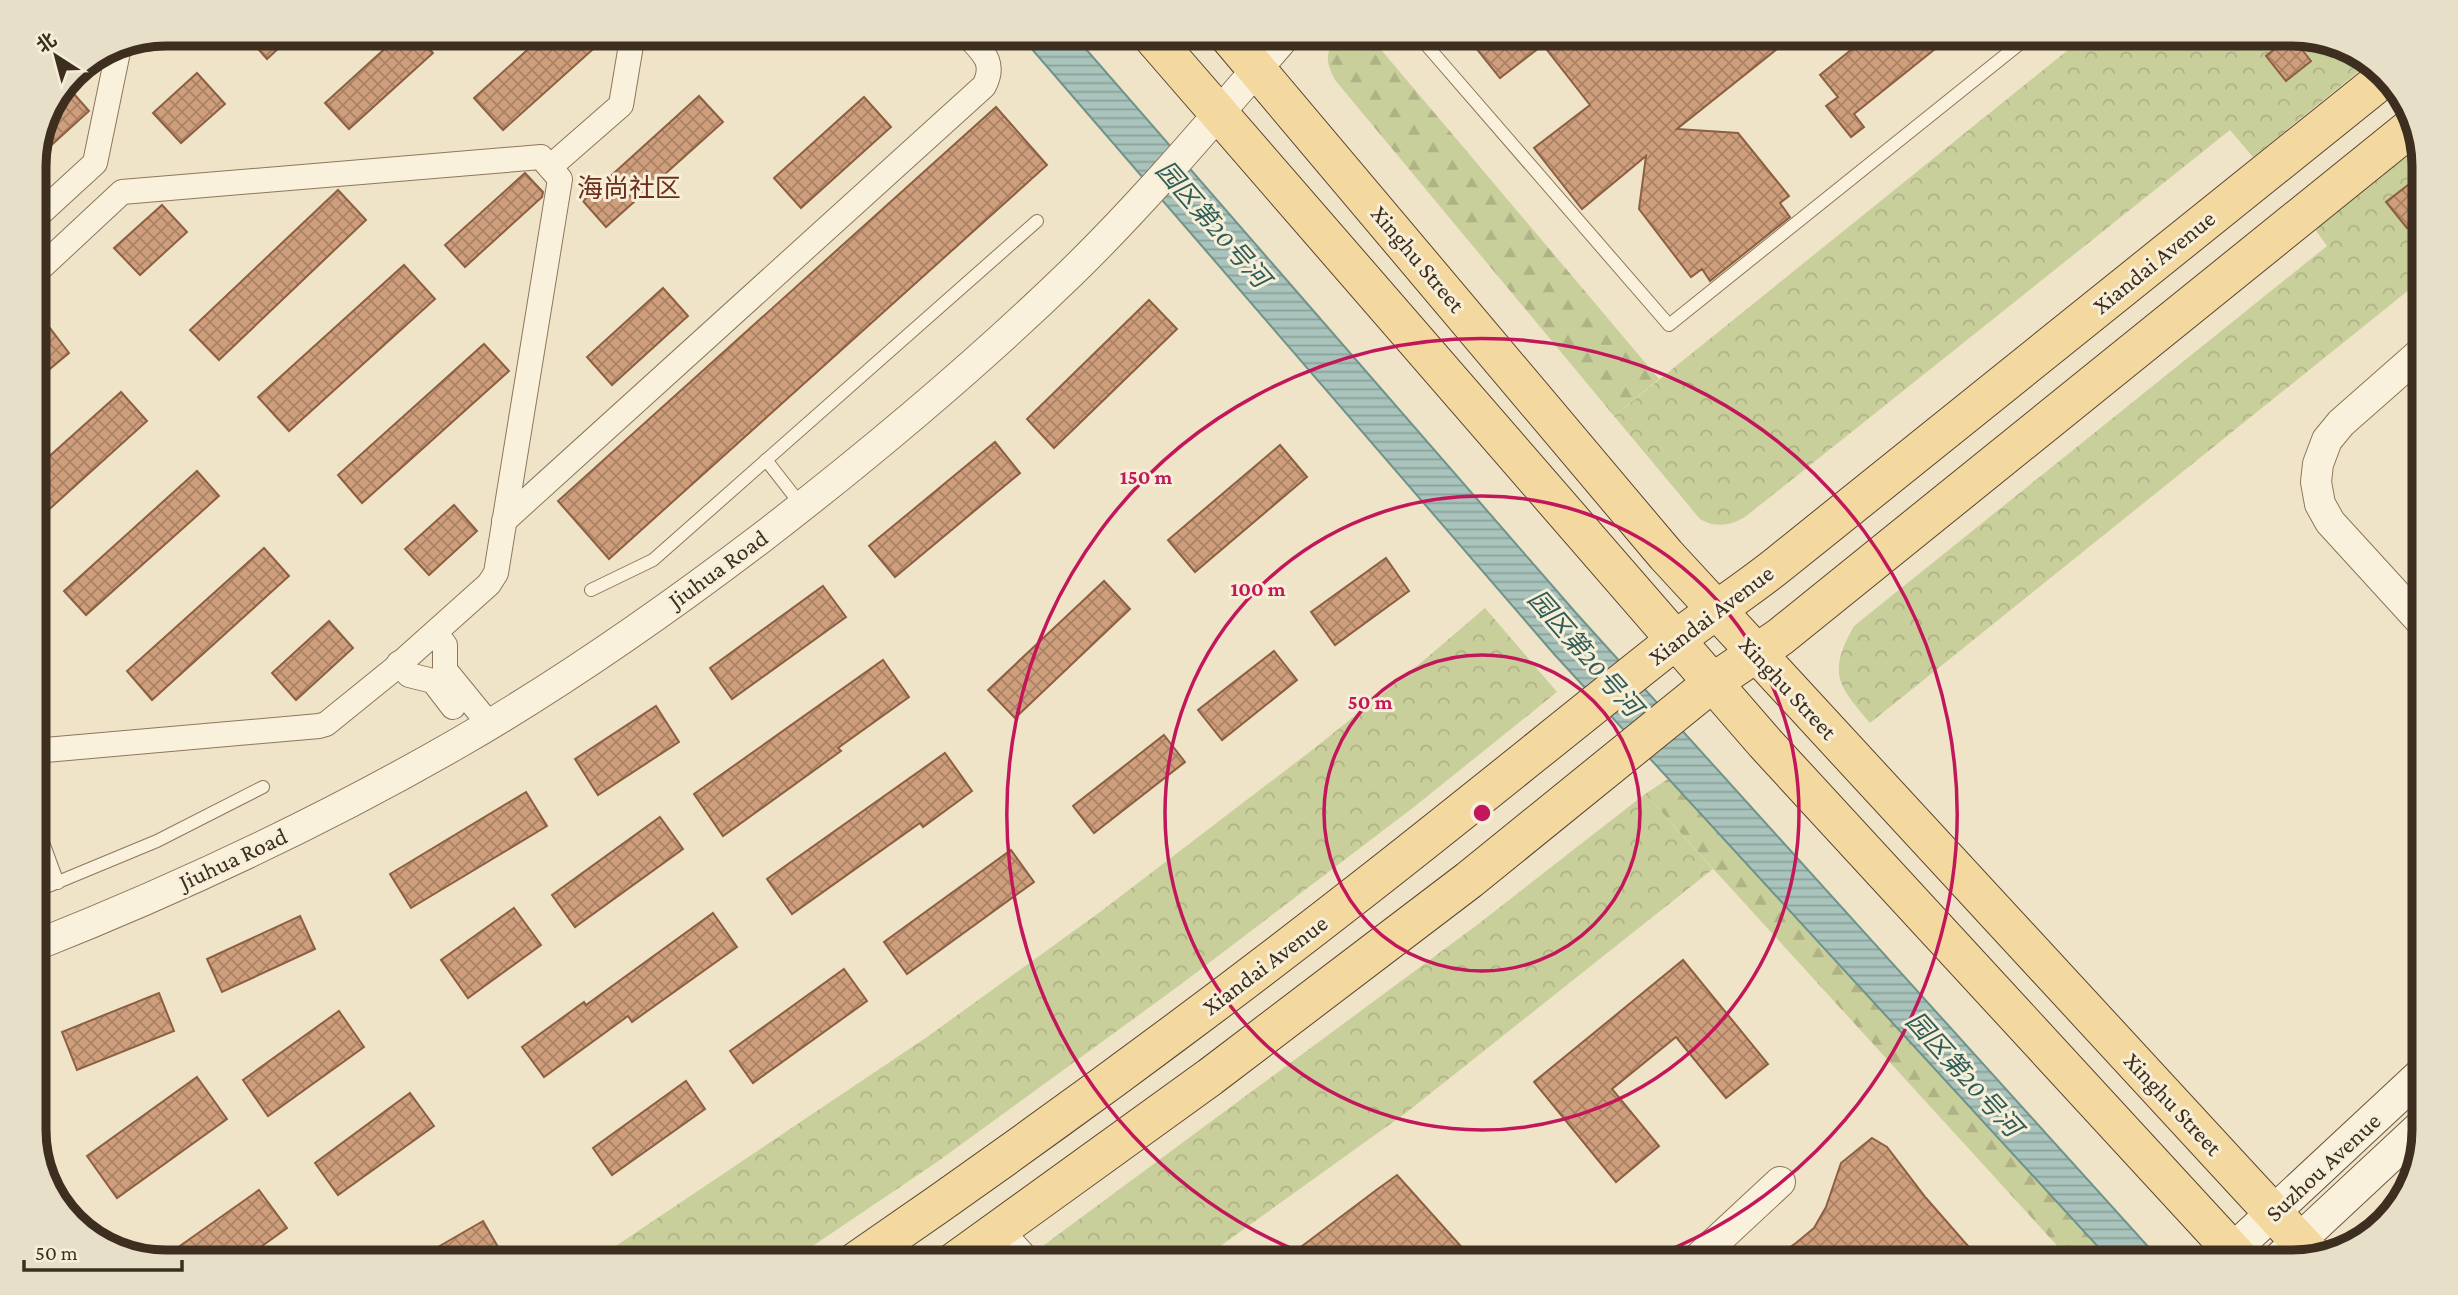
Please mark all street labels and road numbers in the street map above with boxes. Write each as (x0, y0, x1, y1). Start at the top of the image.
street label: Xinghu Street (1366, 200, 1471, 318)
street label: Xiandai Avenue (2087, 204, 2220, 319)
street label: Jiuhua Road (661, 523, 773, 615)
street label: Xiandai Avenue (1643, 559, 1778, 670)
street label: Xinghu Street (1734, 631, 1844, 745)
street label: Jiuhua Road (173, 822, 291, 896)
street label: Xiandai Avenue (1197, 909, 1332, 1020)
street label: Xinghu Street (2119, 1047, 2229, 1161)
street label: Suzhou Avenue (2260, 1107, 2386, 1227)

